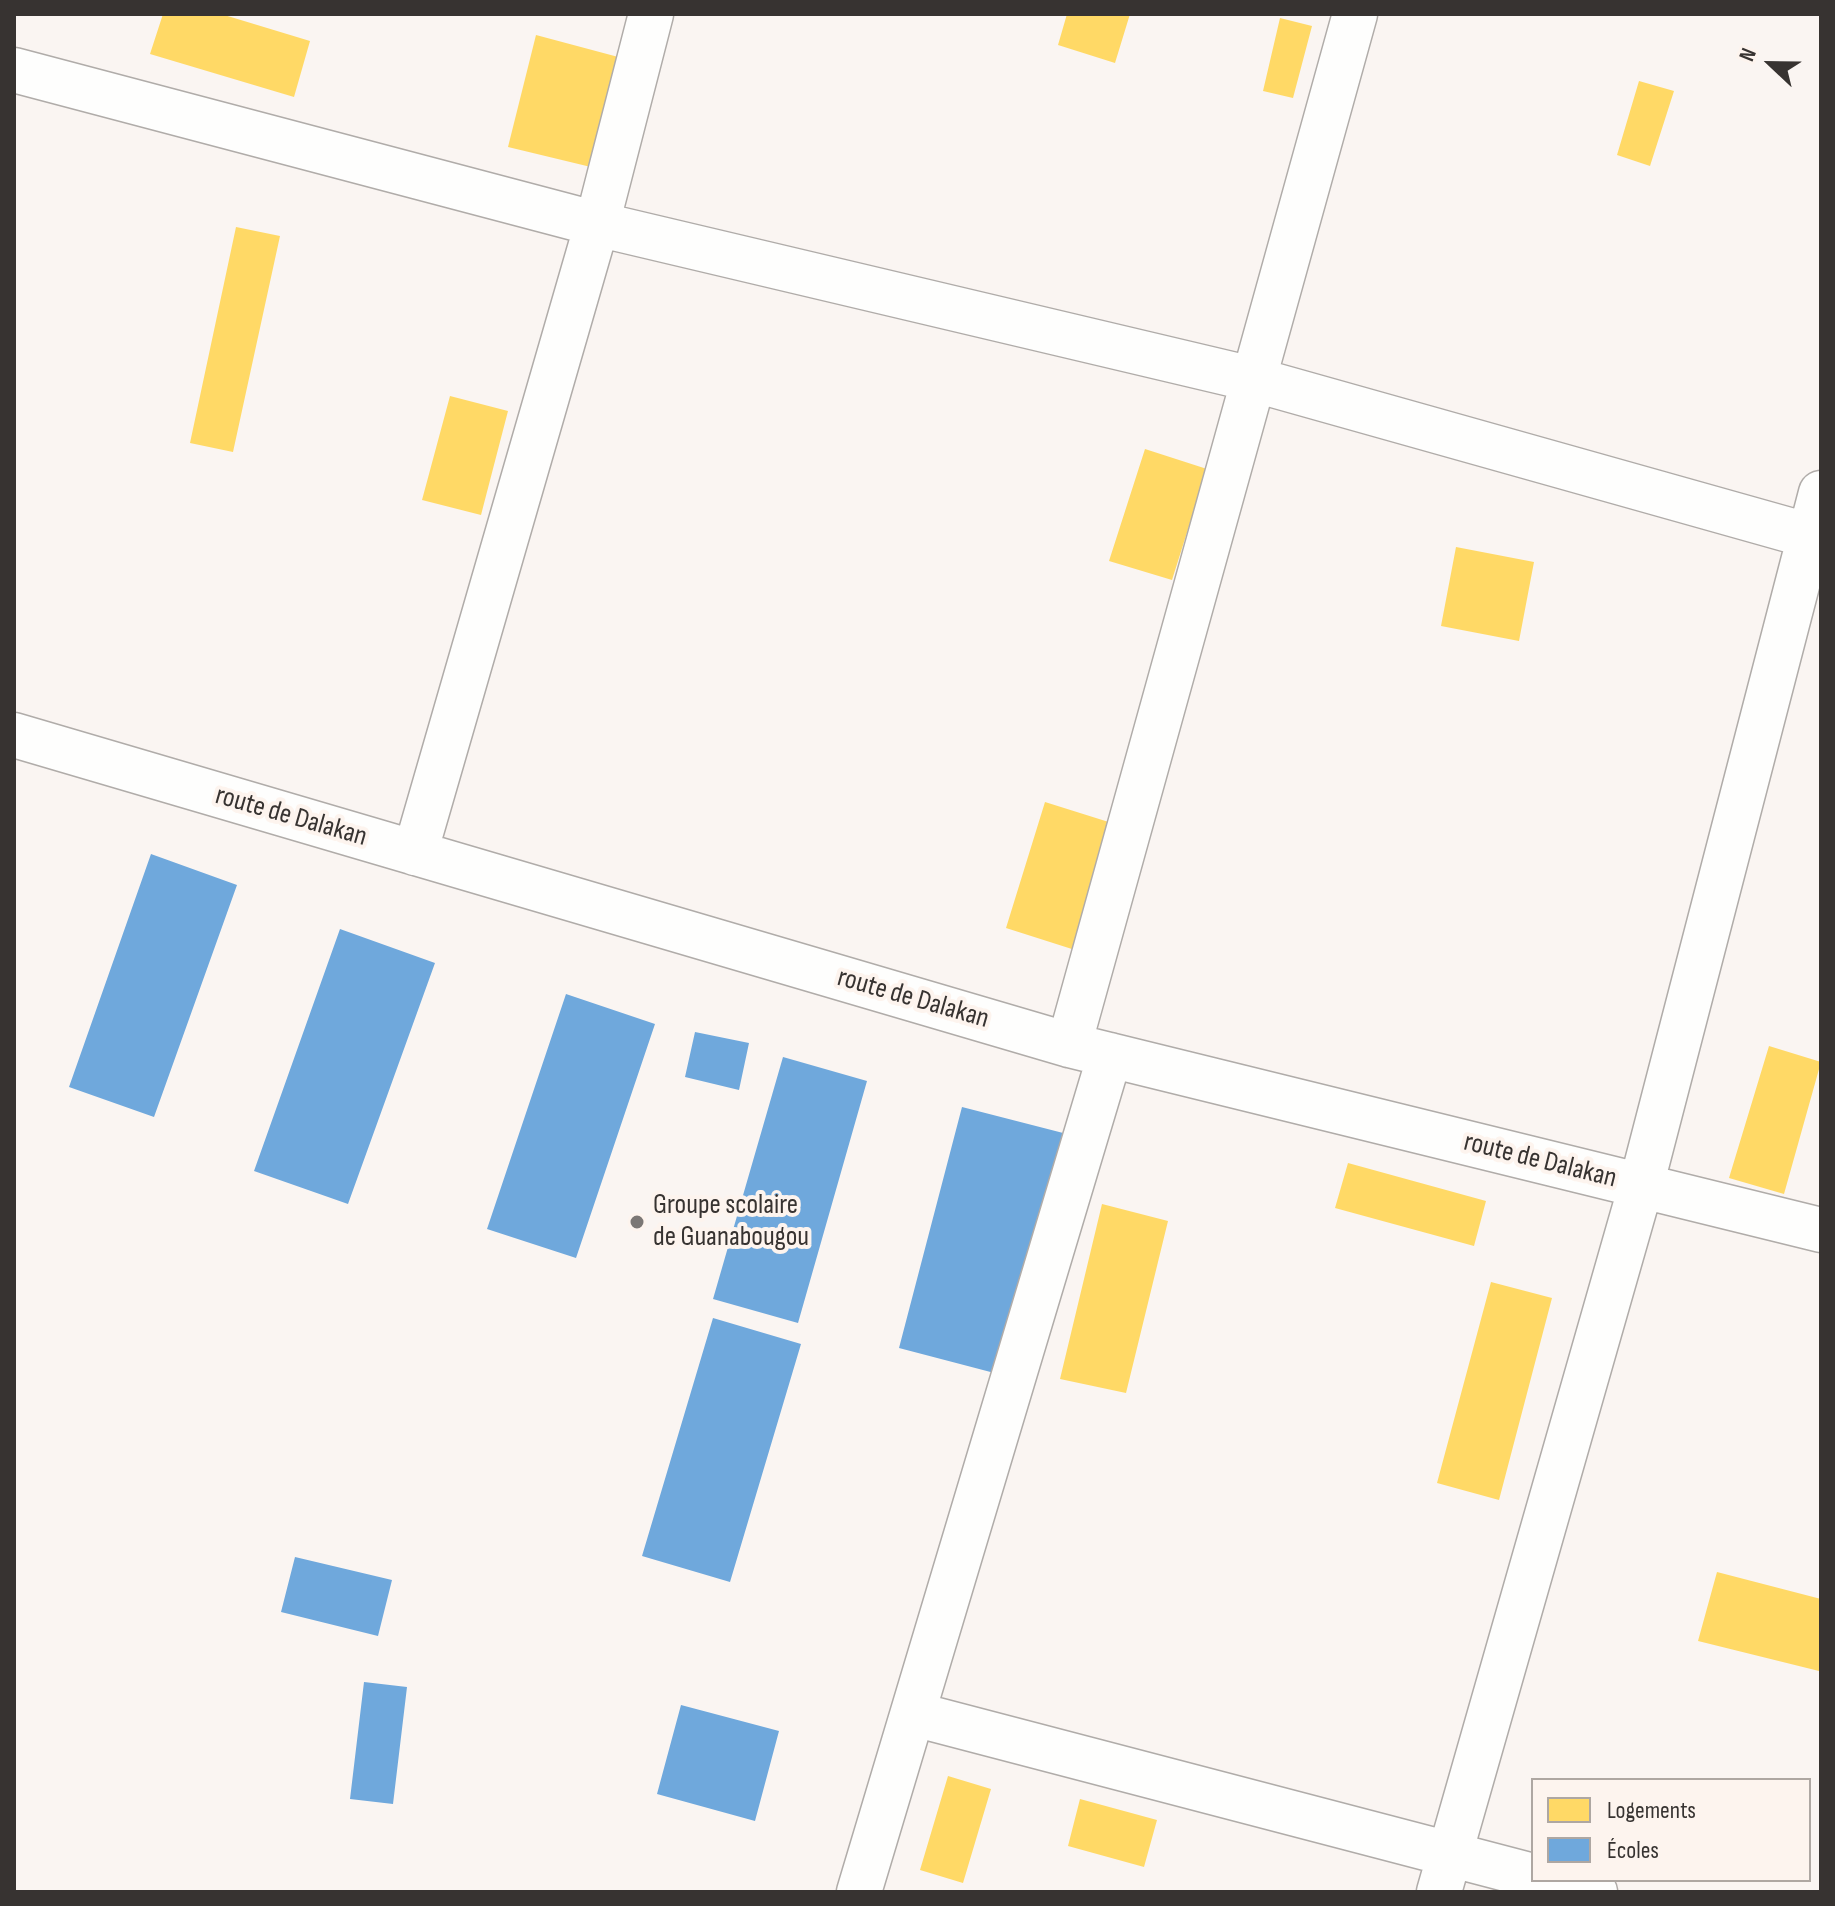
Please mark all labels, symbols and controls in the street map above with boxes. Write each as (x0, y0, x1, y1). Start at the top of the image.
north arrow (1731, 24, 1811, 104)
text: N (1734, 44, 1763, 65)
street label: route de Dalakan (211, 779, 371, 855)
street label: route de Dalakan (833, 961, 993, 1037)
street label: route de Dalakan (1460, 1126, 1620, 1196)
place label: Groupe scolaire de Guanabougou (653, 1189, 809, 1255)
marker: Groupe scolaire de Guanabougou (628, 1213, 646, 1231)
legend (1531, 1778, 1811, 1882)
text: Logements (1607, 1796, 1696, 1825)
text: Écoles (1607, 1836, 1659, 1865)

